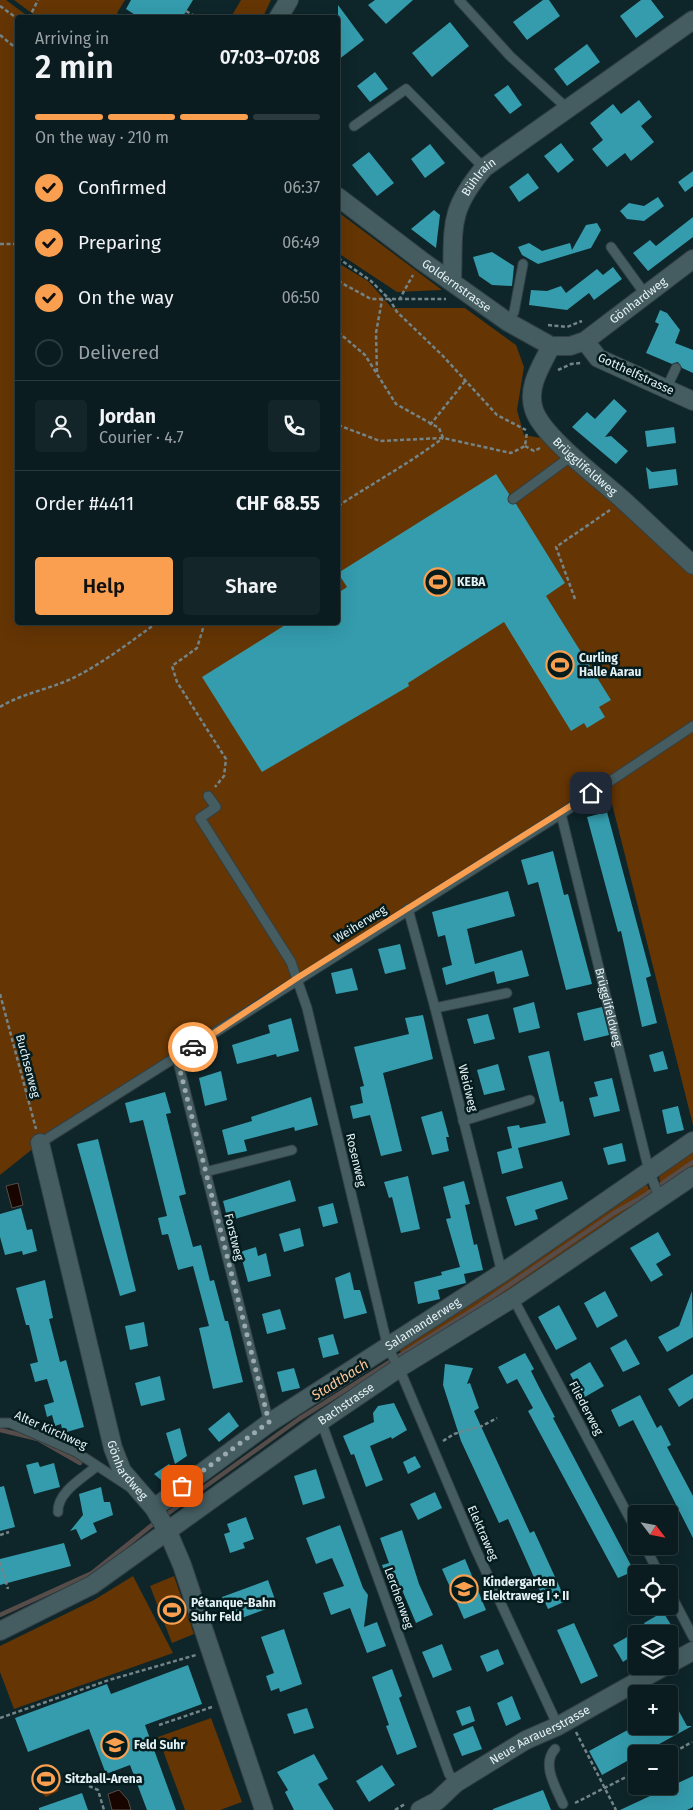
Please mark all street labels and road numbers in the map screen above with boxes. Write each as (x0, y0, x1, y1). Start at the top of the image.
street label: Bühlrain (459, 155, 498, 199)
street label: Goldernstrasse (419, 256, 494, 315)
street label: Gönhardweg (607, 274, 670, 327)
street label: Gotthelfstrasse (596, 350, 676, 398)
street label: Brügglifeldweg (550, 435, 620, 499)
street label: Weiherweg (331, 902, 389, 946)
street label: Brügglifeldweg (592, 966, 625, 1049)
street label: Buchserweg (13, 1033, 43, 1100)
street label: Weidweg (455, 1063, 481, 1114)
street label: Rosenweg (343, 1132, 369, 1189)
street label: Forstweg (221, 1212, 247, 1263)
street label: Salamanderweg (383, 1294, 464, 1353)
street label: Fliederweg (566, 1379, 606, 1438)
street label: Bachstrasse (315, 1380, 377, 1428)
street label: Alter Kirchweg (13, 1408, 90, 1453)
street label: Gönhardweg (104, 1439, 151, 1503)
street label: Elektraweg (465, 1503, 502, 1563)
street label: Lerchenweg (381, 1565, 417, 1631)
street label: Neue Aarauerstrasse (487, 1703, 592, 1768)

